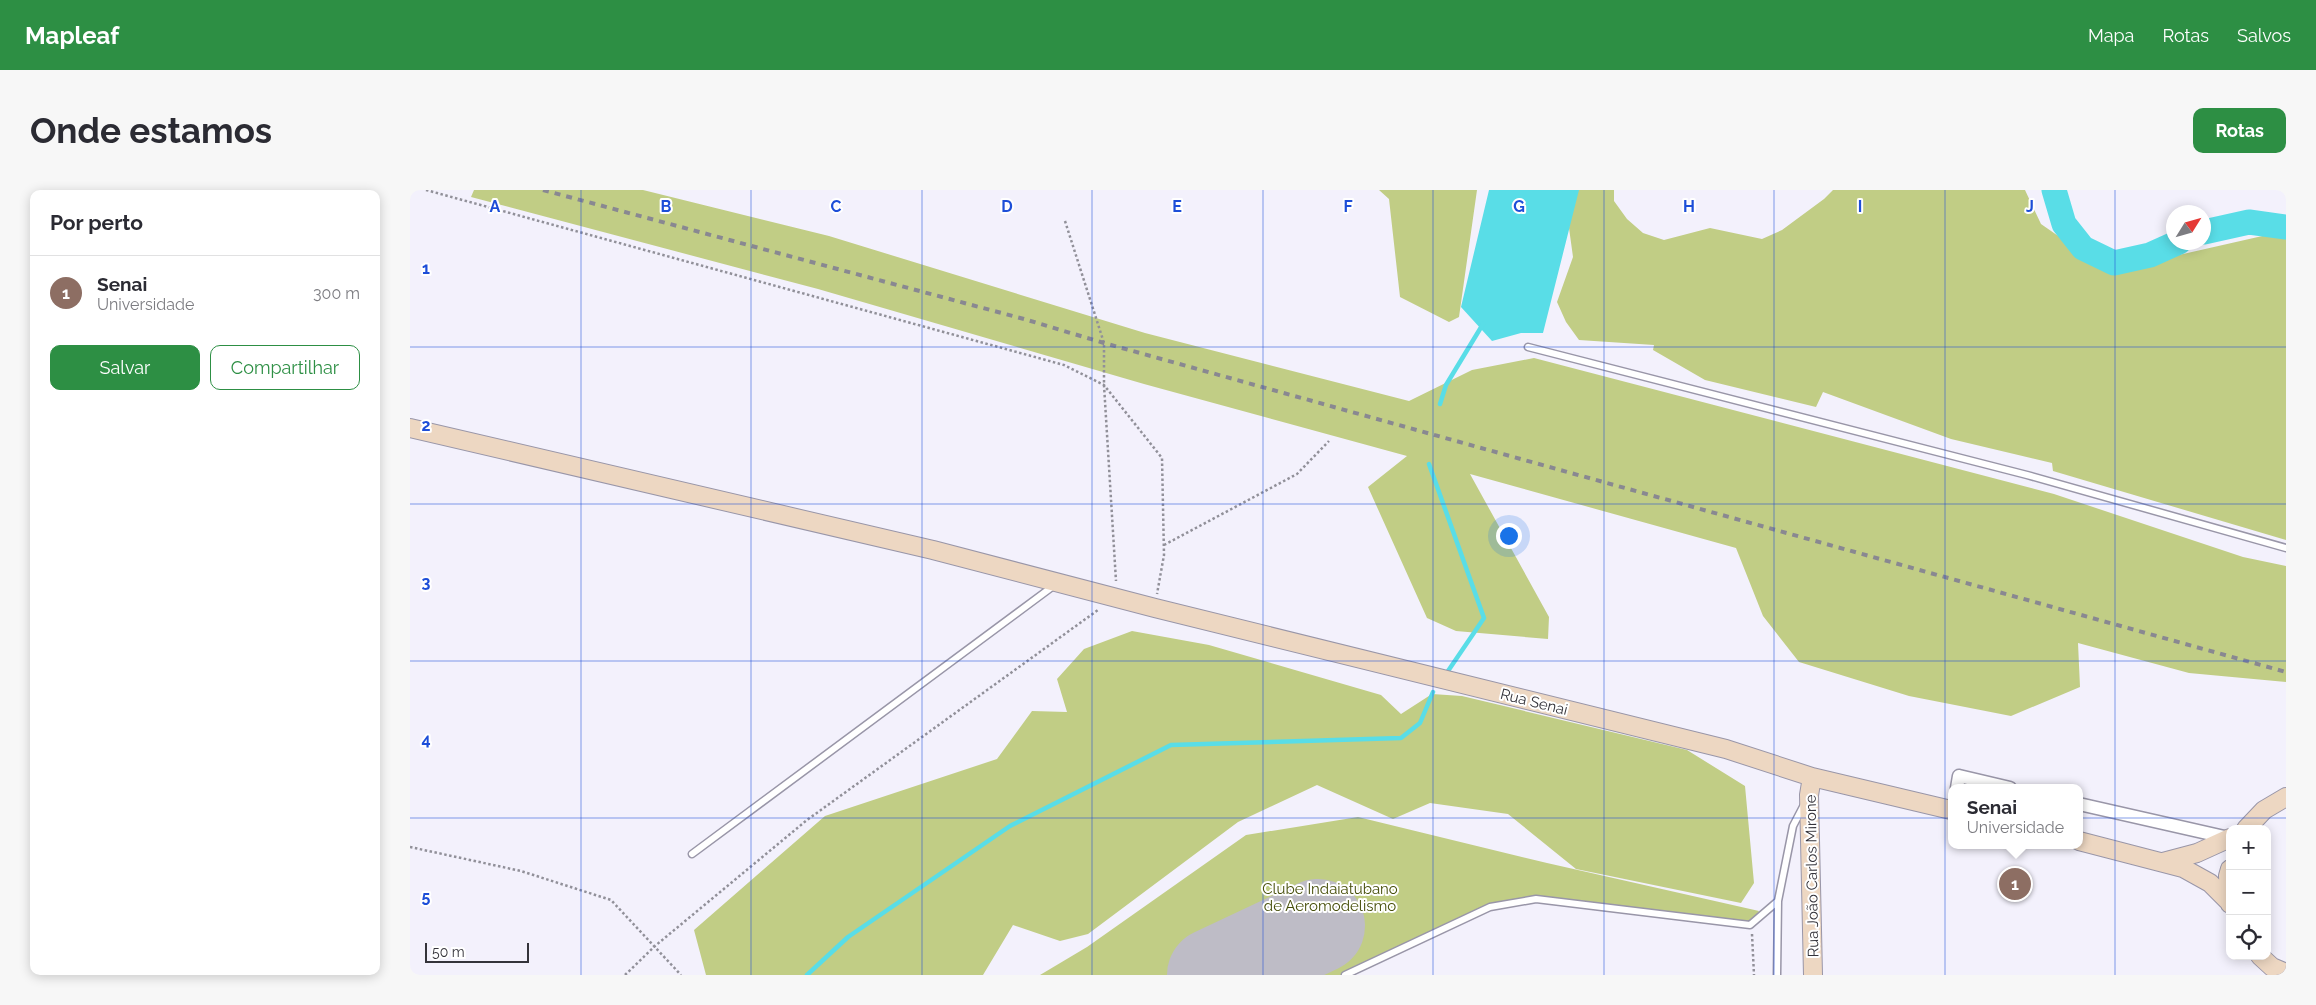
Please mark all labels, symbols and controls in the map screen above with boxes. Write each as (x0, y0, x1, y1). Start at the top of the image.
text: Mapleaf (25, 21, 119, 50)
text: Mapa (2088, 25, 2134, 46)
text: Rotas (2162, 25, 2209, 46)
text: Salvos (2237, 25, 2291, 46)
button: Rotas (2193, 108, 2286, 153)
text: Onde estamos (30, 110, 272, 151)
text: A (490, 197, 501, 216)
text: B (661, 197, 672, 216)
text: C (831, 197, 842, 216)
text: D (1001, 197, 1013, 216)
text: E (1172, 197, 1182, 216)
text: F (1343, 197, 1353, 216)
text: G (1513, 197, 1525, 216)
text: H (1683, 197, 1695, 216)
text: I (1858, 197, 1862, 216)
text: J (2026, 197, 2034, 216)
north arrow (2166, 205, 2211, 250)
text: Por perto (50, 210, 143, 235)
text: 1 (422, 259, 430, 278)
text: Senai (97, 273, 147, 295)
text: 1 (62, 284, 70, 303)
text: 300 m (313, 284, 360, 303)
text: Universidade (97, 295, 194, 314)
button: Salvar (50, 345, 200, 390)
button: Compartilhar (210, 345, 360, 390)
text: 2 (421, 416, 431, 435)
your location (1496, 523, 1522, 549)
text: 3 (422, 573, 431, 592)
street label: Rua Senai (1498, 685, 1570, 719)
text: 4 (421, 730, 431, 749)
popup (1948, 784, 2083, 849)
street label: Rua João Carlos Mirone (1802, 794, 1822, 958)
text: Senai (1967, 796, 2017, 818)
text: Universidade (1967, 818, 2064, 837)
map controls (2226, 825, 2271, 960)
button: + (2226, 825, 2271, 870)
pin: 1 (1999, 865, 2031, 903)
button: − (2226, 870, 2271, 915)
park label: Clube Indaiatubano de Aeromodelismo (1262, 880, 1398, 915)
text: 5 (422, 887, 431, 906)
button: locate (2226, 915, 2271, 960)
scale bar (425, 940, 529, 963)
text: 50 m (432, 944, 465, 960)

